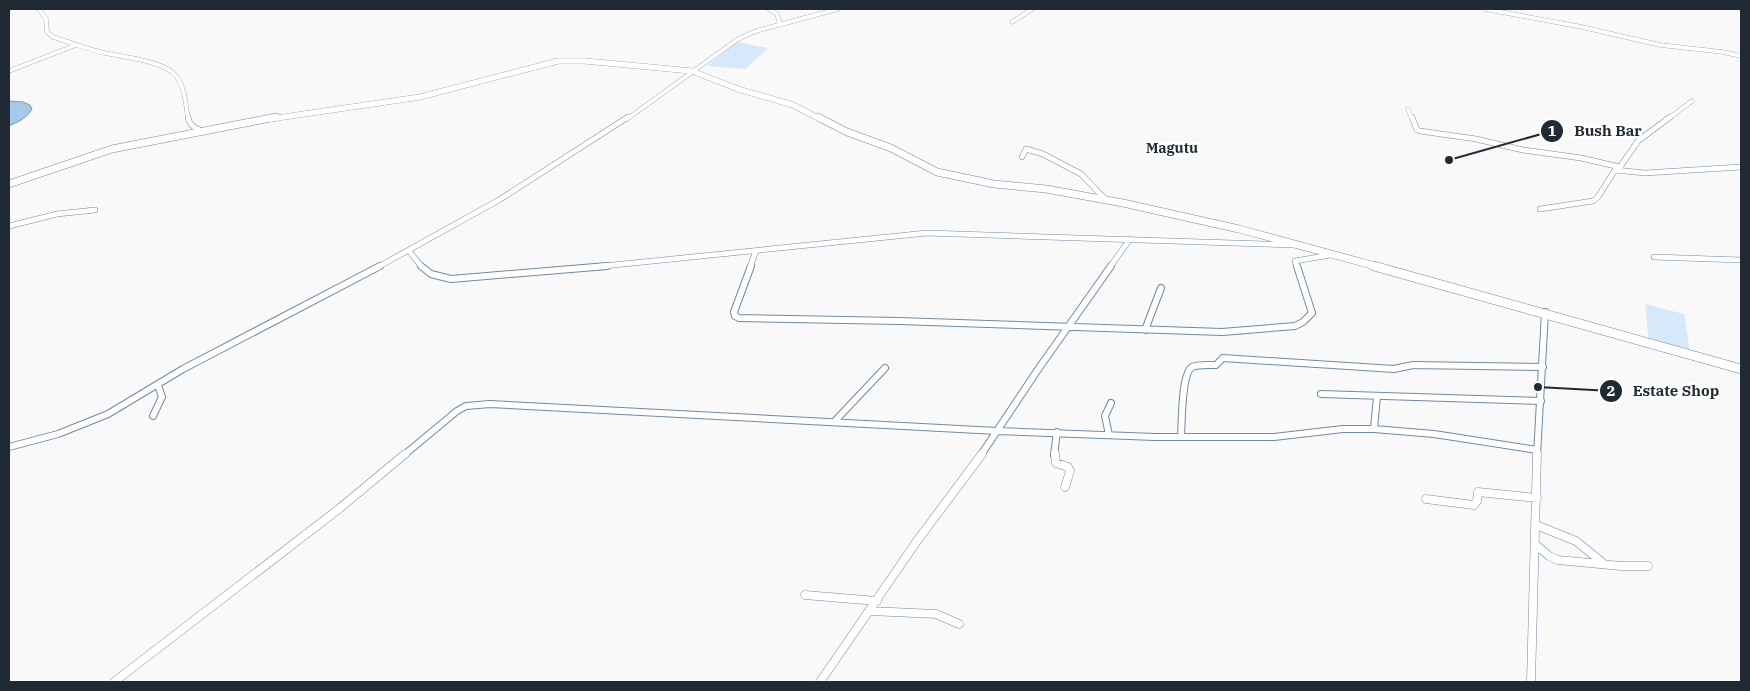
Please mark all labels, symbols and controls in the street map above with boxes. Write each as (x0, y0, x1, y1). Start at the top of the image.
callout: Bush Bar (1539, 116, 1652, 146)
text: 1 (1547, 121, 1557, 140)
text: Bush Bar (1574, 121, 1642, 140)
district label: Magutu (1146, 139, 1198, 157)
callout: Estate Shop (1598, 376, 1730, 406)
text: 2 (1606, 381, 1616, 400)
text: Estate Shop (1633, 381, 1719, 400)

